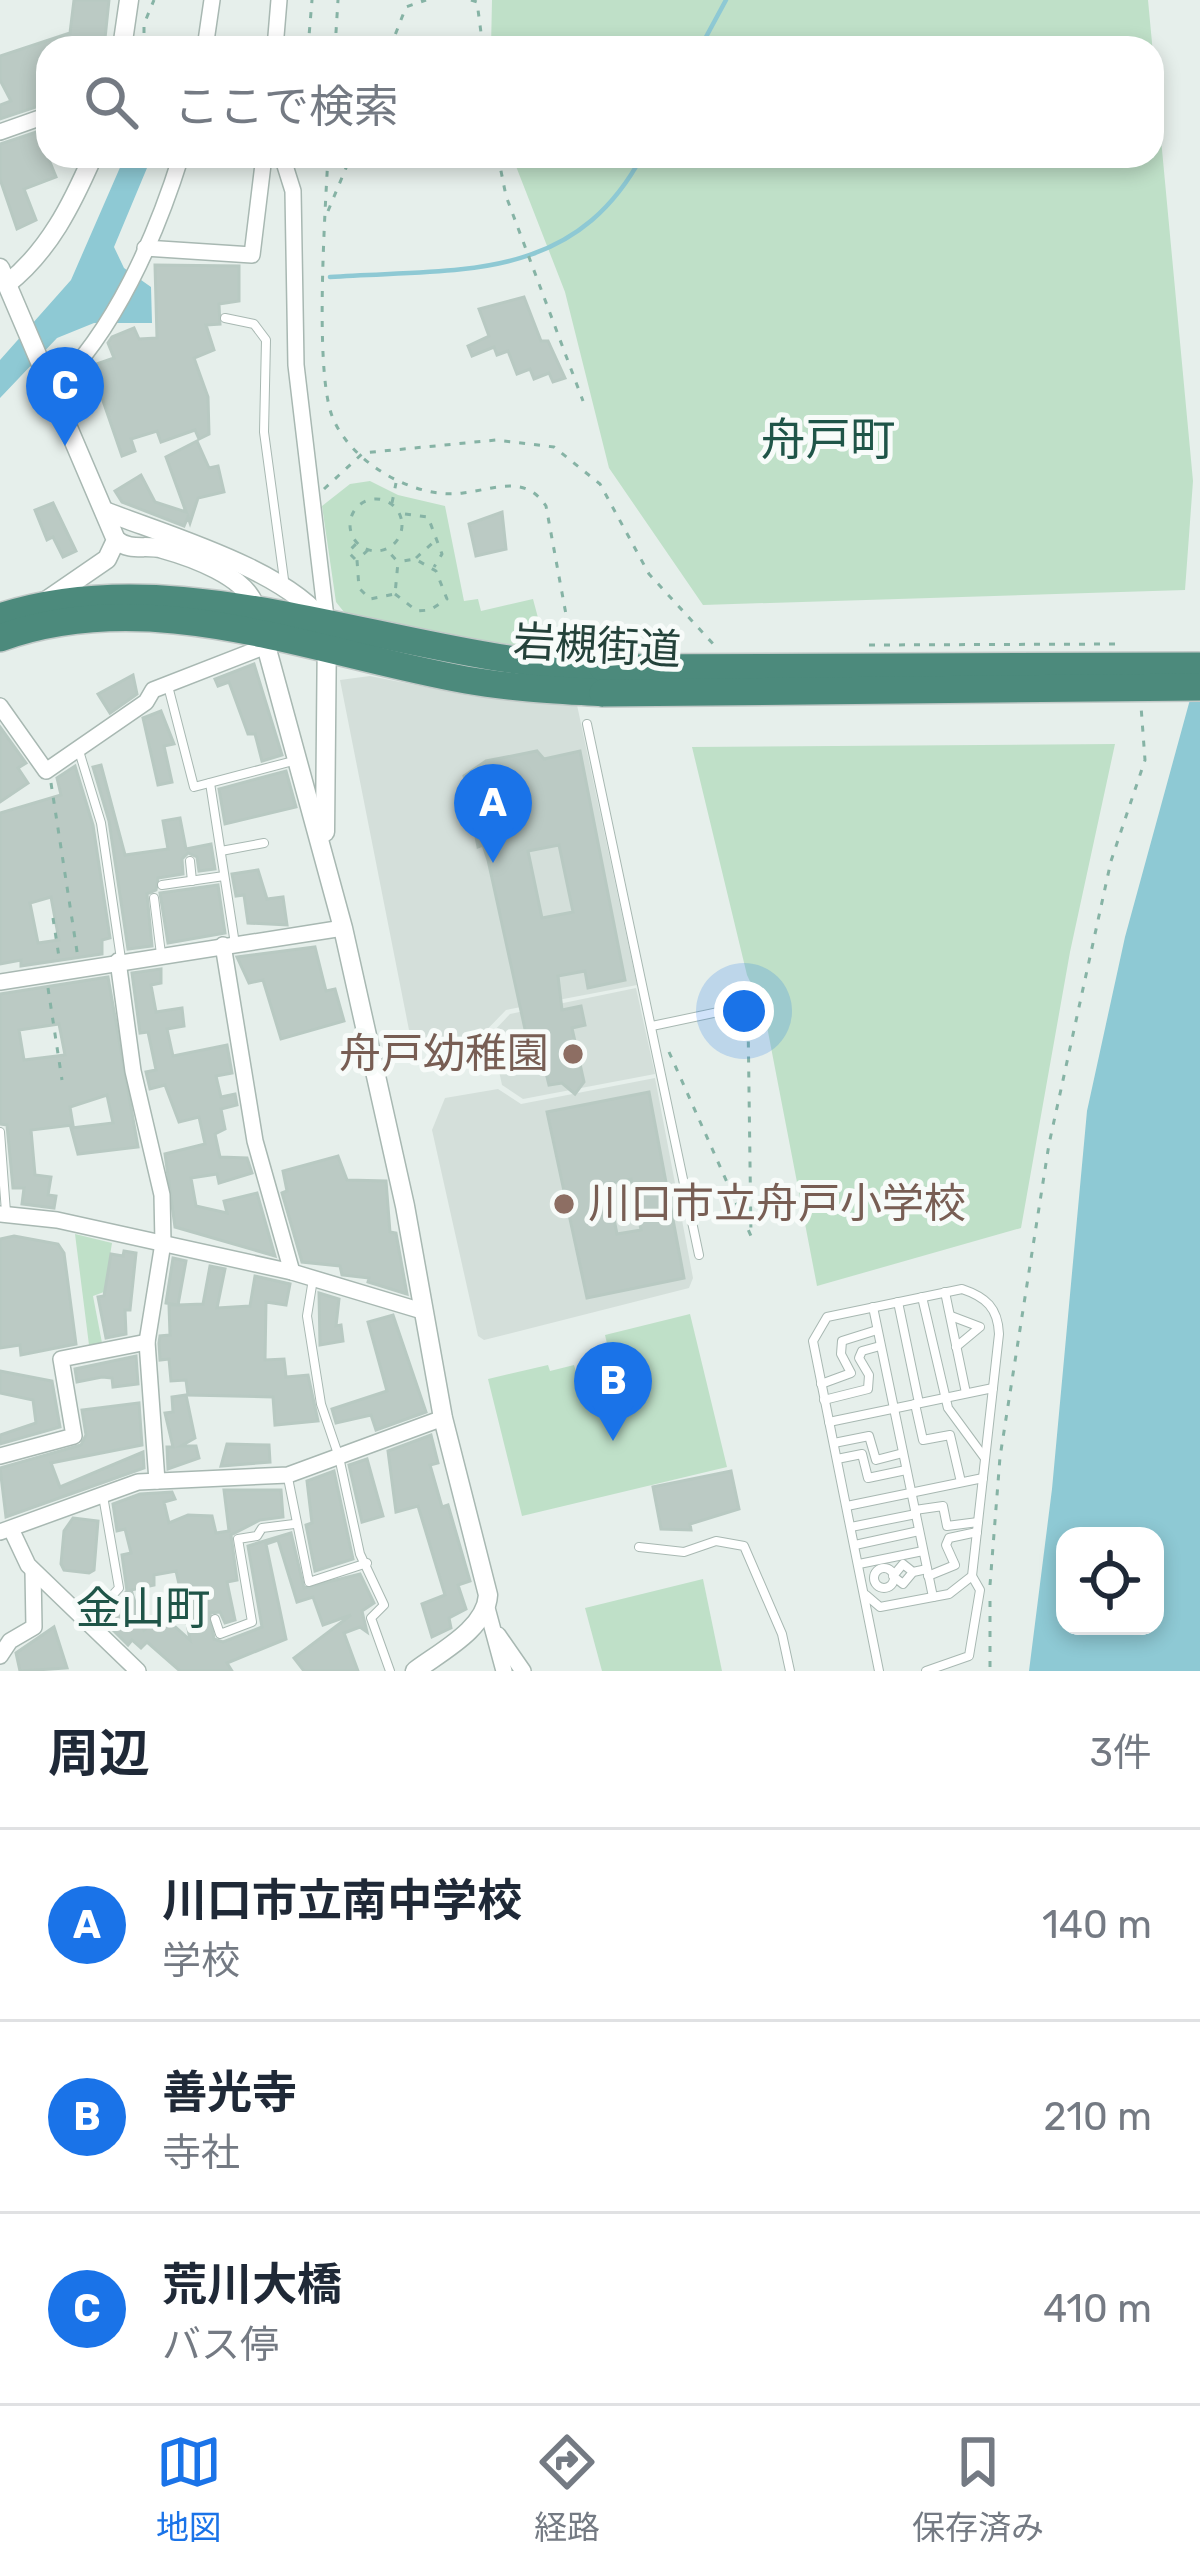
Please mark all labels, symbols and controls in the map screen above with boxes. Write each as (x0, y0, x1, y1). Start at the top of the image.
search box (36, 36, 1164, 168)
icon: search (78, 69, 144, 135)
text: ここで検索 (174, 80, 399, 133)
pin: C (26, 347, 104, 446)
district label: 舟戸町 (760, 413, 896, 466)
street label: 岩槻街道 (512, 617, 682, 675)
pin: A (454, 764, 532, 863)
your location (714, 981, 774, 1041)
place label: 舟戸幼稚園 (339, 1029, 549, 1079)
marker: 舟戸幼稚園 (560, 1041, 586, 1067)
place label: 川口市立舟戸小学校 (588, 1179, 966, 1229)
marker: 川口市立舟戸小学校 (551, 1191, 577, 1217)
pin: B (574, 1342, 652, 1441)
map controls (1056, 1527, 1164, 1635)
button: locate (1056, 1527, 1164, 1635)
district label: 金山町 (75, 1582, 211, 1635)
text: 周辺 (48, 1723, 150, 1784)
text: 3件 (1090, 1730, 1152, 1776)
text: 川口市立南中学校 (162, 1874, 522, 1927)
text: A (73, 1902, 101, 1948)
text: 140 m (1042, 1902, 1152, 1948)
text: 学校 (162, 1938, 240, 1984)
text: 善光寺 (162, 2066, 297, 2119)
text: B (73, 2094, 101, 2140)
text: 210 m (1043, 2094, 1152, 2140)
text: 寺社 (162, 2130, 240, 2176)
text: 荒川大橋 (162, 2258, 342, 2311)
text: C (73, 2286, 101, 2332)
text: 410 m (1043, 2286, 1152, 2332)
text: バス停 (162, 2322, 279, 2368)
tab: 地図 (156, 2429, 222, 2549)
tab: 経路 (534, 2429, 600, 2549)
tab: 保存済み (912, 2429, 1044, 2549)

